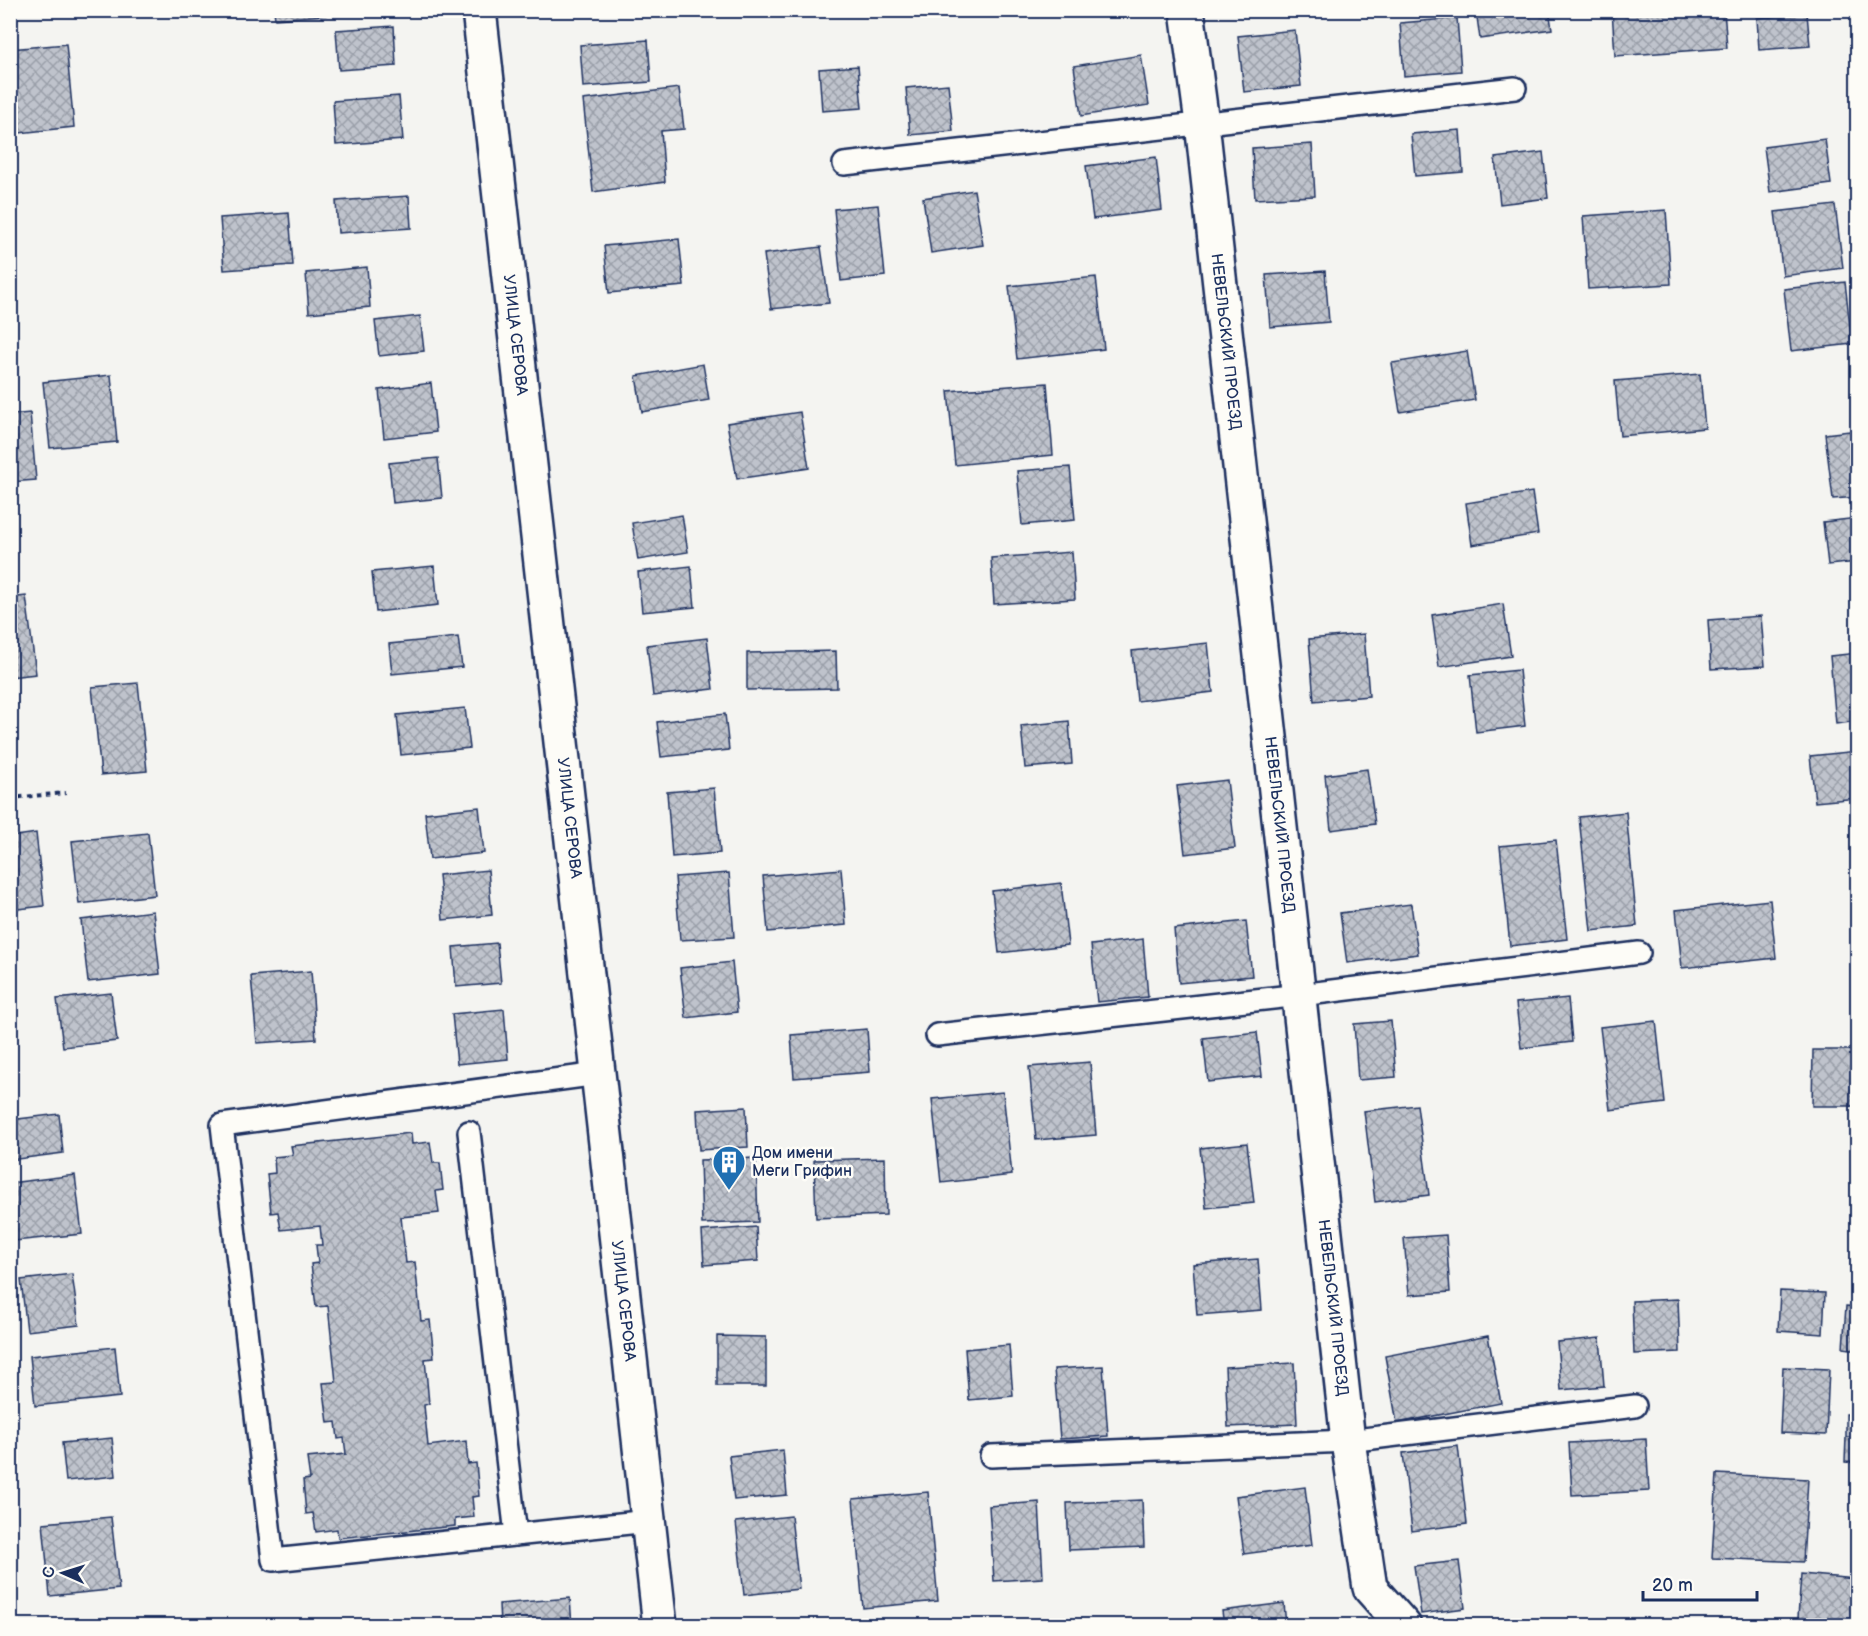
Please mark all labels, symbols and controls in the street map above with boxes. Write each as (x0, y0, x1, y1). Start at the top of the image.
street label: НЕВЕЛЬСКИЙ ПРОЕЗД (1207, 252, 1245, 431)
street label: УЛИЦА СЕРОВА (499, 274, 532, 397)
street label: НЕВЕЛЬСКИЙ ПРОЕЗД (1261, 735, 1299, 914)
street label: УЛИЦА СЕРОВА (553, 756, 586, 880)
building icon: Дом имени Меги Грифин (711, 1144, 747, 1191)
place label: Дом имени Меги Грифин (752, 1144, 852, 1181)
street label: НЕВЕЛЬСКИЙ ПРОЕЗД (1314, 1218, 1352, 1397)
street label: УЛИЦА СЕРОВА (607, 1239, 640, 1363)
north arrow (33, 1543, 93, 1603)
scale bar (1643, 1564, 1757, 1602)
text: С (40, 1566, 59, 1578)
text: 20 m (1652, 1575, 1693, 1596)

